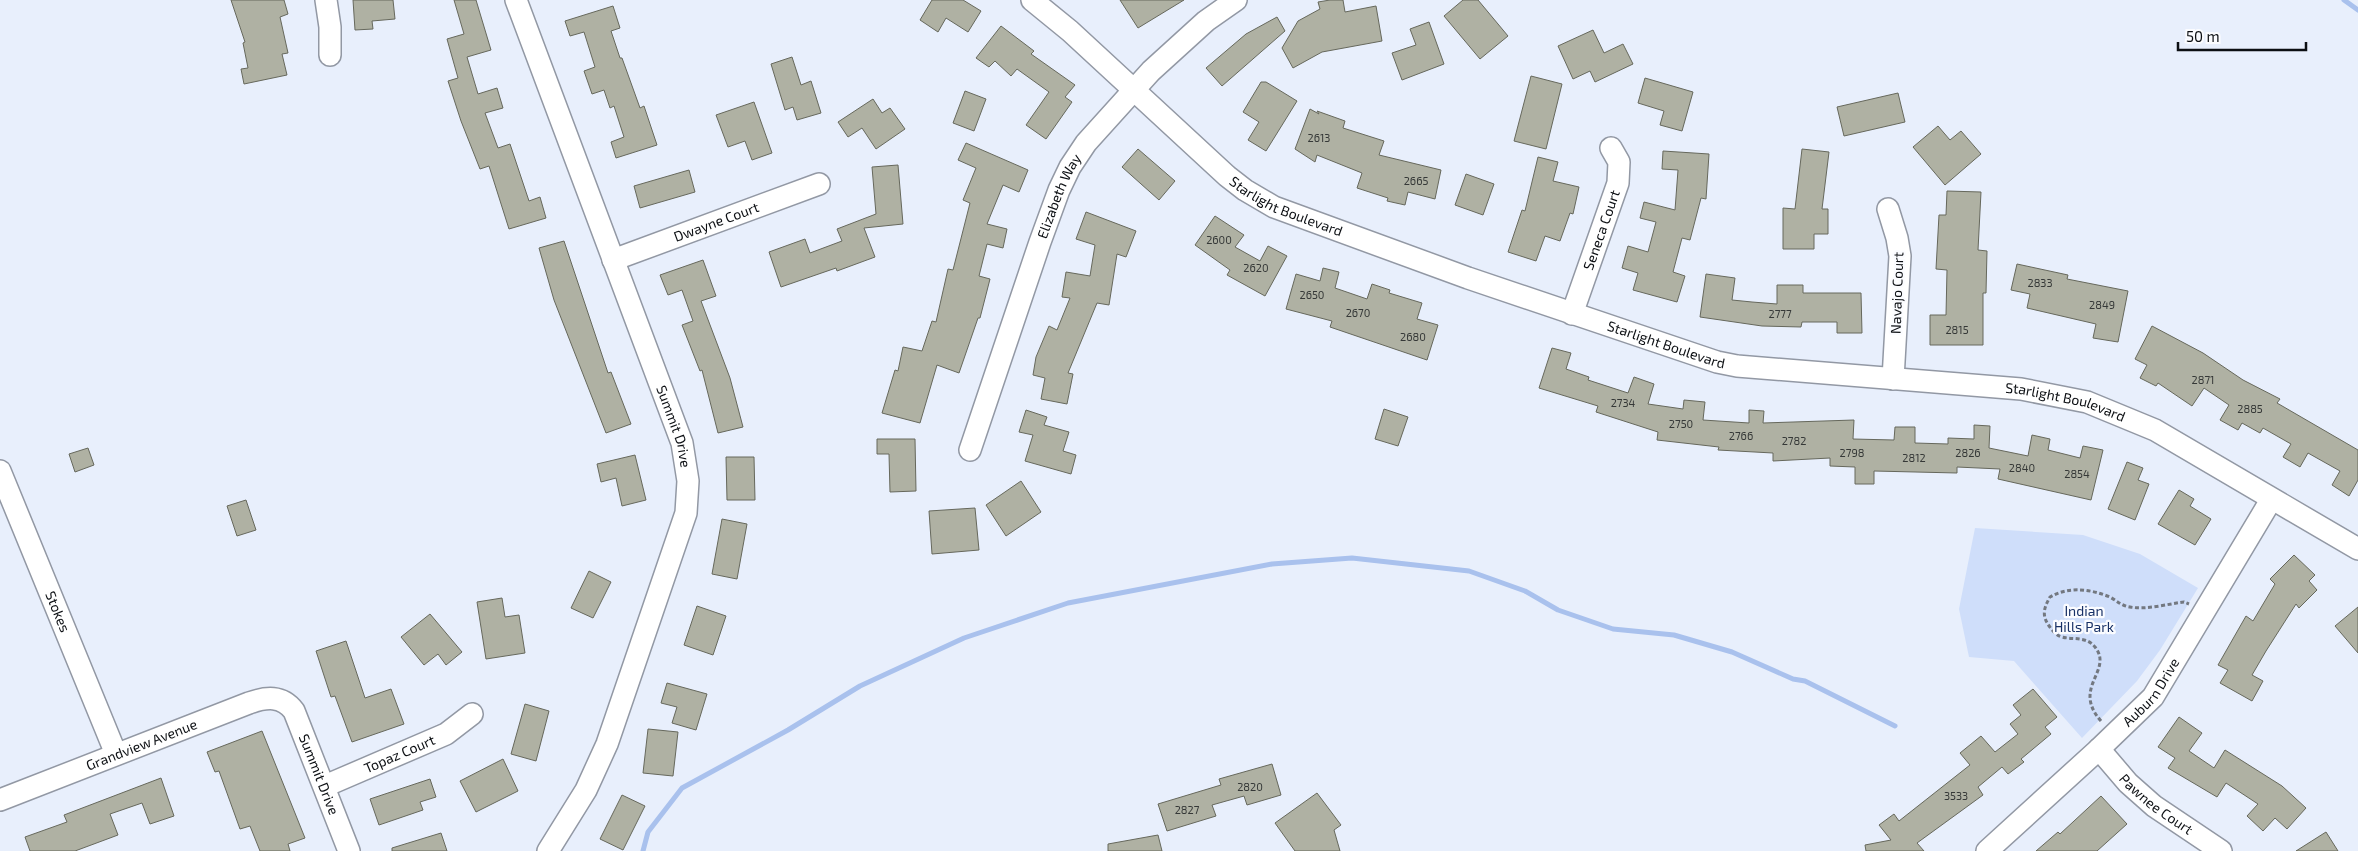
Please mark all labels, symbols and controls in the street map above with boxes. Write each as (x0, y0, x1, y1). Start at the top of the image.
scale bar (2178, 20, 2306, 52)
text: 50 m (2186, 27, 2220, 45)
house number: 2613 (1308, 131, 1330, 144)
street label: Elizabeth Way (1033, 150, 1085, 241)
street label: Starlight Boulevard (1226, 172, 1345, 239)
house number: 2665 (1404, 174, 1428, 187)
street label: Seneca Court (1579, 188, 1623, 272)
street label: Dwayne Court (671, 198, 761, 245)
house number: 2600 (1206, 233, 1232, 246)
street label: Navajo Court (1887, 252, 1906, 334)
house number: 2620 (1243, 261, 1269, 274)
house number: 2833 (2027, 276, 2053, 289)
house number: 2650 (1299, 288, 1325, 301)
house number: 2849 (2089, 298, 2115, 311)
house number: 2670 (1346, 306, 1370, 319)
house number: 2777 (1768, 307, 1792, 320)
street label: Starlight Boulevard (1605, 317, 1727, 371)
house number: 2815 (1945, 323, 1969, 336)
house number: 2680 (1400, 330, 1426, 343)
house number: 2871 (2192, 373, 2214, 386)
street label: Starlight Boulevard (2005, 379, 2128, 425)
street label: Summit Drive (653, 383, 695, 469)
house number: 2734 (1611, 396, 1636, 409)
house number: 2885 (2237, 402, 2263, 415)
house number: 2750 (1669, 417, 1693, 430)
house number: 2766 (1729, 429, 1753, 442)
house number: 2782 (1782, 434, 1806, 447)
house number: 2798 (1840, 446, 1864, 459)
house number: 2826 (1955, 446, 1981, 459)
house number: 2812 (1902, 451, 1926, 464)
house number: 2840 (2009, 461, 2035, 474)
house number: 2854 (2064, 467, 2090, 480)
street label: Stokes (42, 588, 74, 634)
park label: Indian Hills Park (2054, 602, 2114, 635)
street label: Auburn Drive (2119, 655, 2182, 730)
street label: Grandview Avenue (84, 715, 199, 774)
street label: Summit Drive (296, 731, 343, 817)
street label: Topaz Court (361, 731, 437, 776)
street label: Pawnee Court (2116, 770, 2196, 838)
house number: 2820 (1237, 780, 1263, 793)
house number: 3533 (1944, 789, 1968, 802)
house number: 2827 (1175, 803, 1200, 816)

